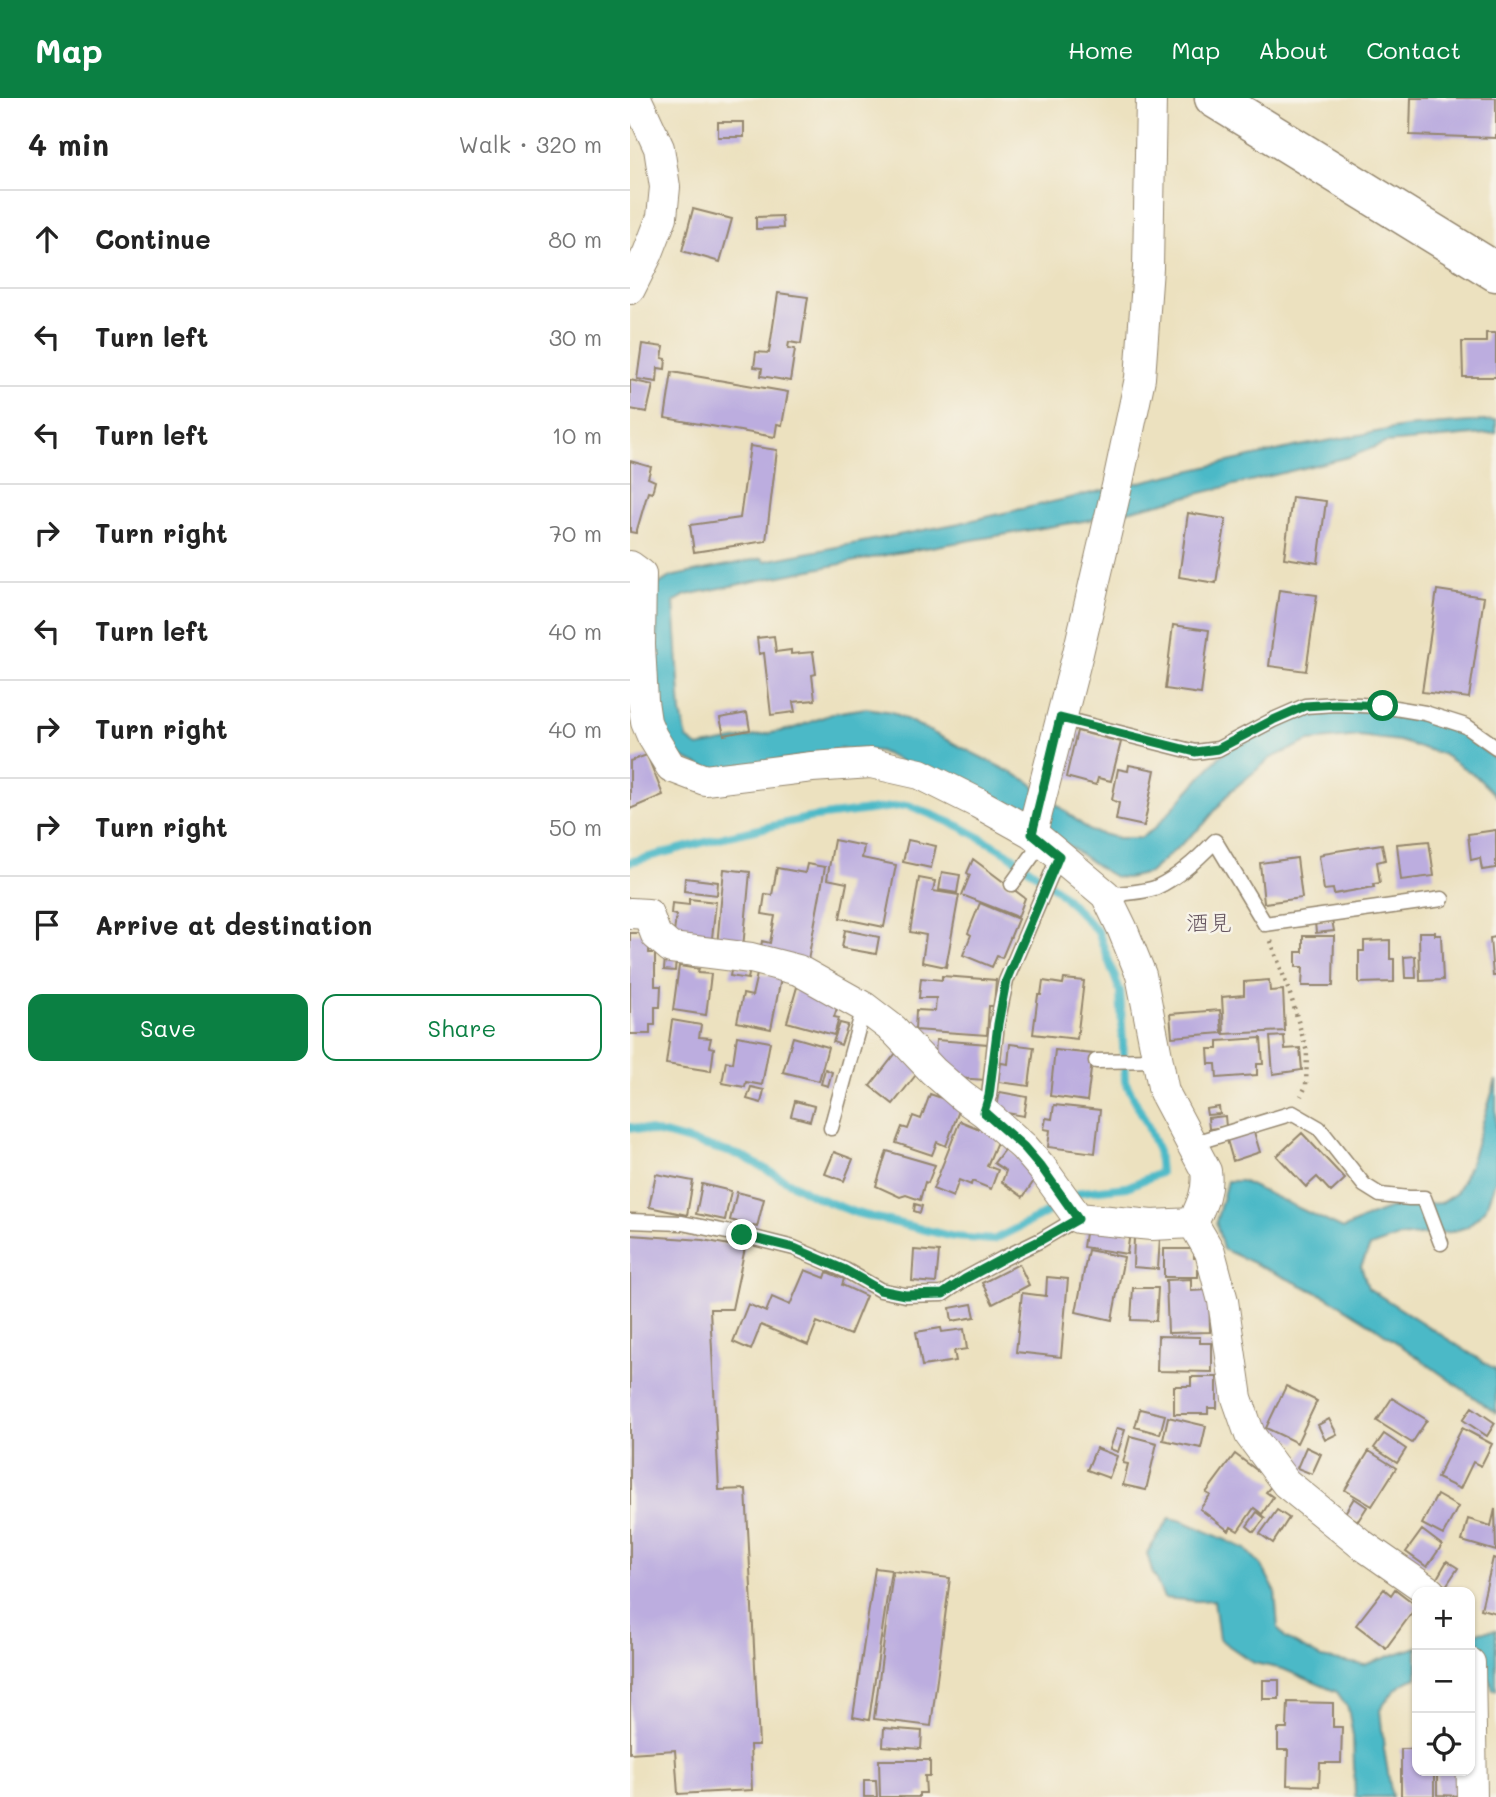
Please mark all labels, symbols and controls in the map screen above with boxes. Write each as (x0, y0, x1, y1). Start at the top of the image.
text: Map (35, 28, 103, 71)
text: Home (1068, 34, 1133, 65)
text: Map (1171, 34, 1220, 65)
text: About (1258, 34, 1328, 65)
text: Contact (1366, 34, 1461, 65)
text: 4 min (28, 124, 109, 164)
text: Walk · 320 m (459, 129, 602, 159)
icon: ahead (28, 220, 66, 258)
text: Continue (95, 222, 211, 256)
text: 80 m (548, 224, 602, 254)
icon: left (28, 318, 66, 356)
text: Turn left (95, 320, 208, 354)
text: 30 m (549, 322, 602, 352)
icon: left (28, 416, 66, 454)
text: Turn left (95, 418, 208, 452)
text: 10 m (552, 420, 602, 450)
icon: right (28, 514, 66, 552)
text: Turn right (95, 516, 228, 550)
text: 70 m (549, 518, 602, 548)
icon: left (28, 612, 66, 650)
text: Turn left (95, 614, 208, 648)
text: 40 m (549, 616, 602, 646)
route start (1367, 690, 1398, 721)
icon: right (28, 710, 66, 748)
text: Turn right (95, 712, 228, 746)
text: 40 m (549, 714, 602, 744)
icon: right (28, 808, 66, 846)
text: Turn right (95, 810, 228, 844)
text: 50 m (549, 812, 602, 842)
icon: arrive (28, 906, 66, 944)
district label: 酒見 (1186, 907, 1232, 937)
text: Arrive at destination (95, 908, 372, 942)
button: Save (28, 994, 308, 1061)
button: Share (322, 994, 602, 1061)
route end (726, 1219, 757, 1250)
map controls (1412, 1587, 1475, 1776)
button: + (1412, 1587, 1475, 1650)
button: − (1412, 1650, 1475, 1713)
button: locate (1412, 1713, 1475, 1776)

